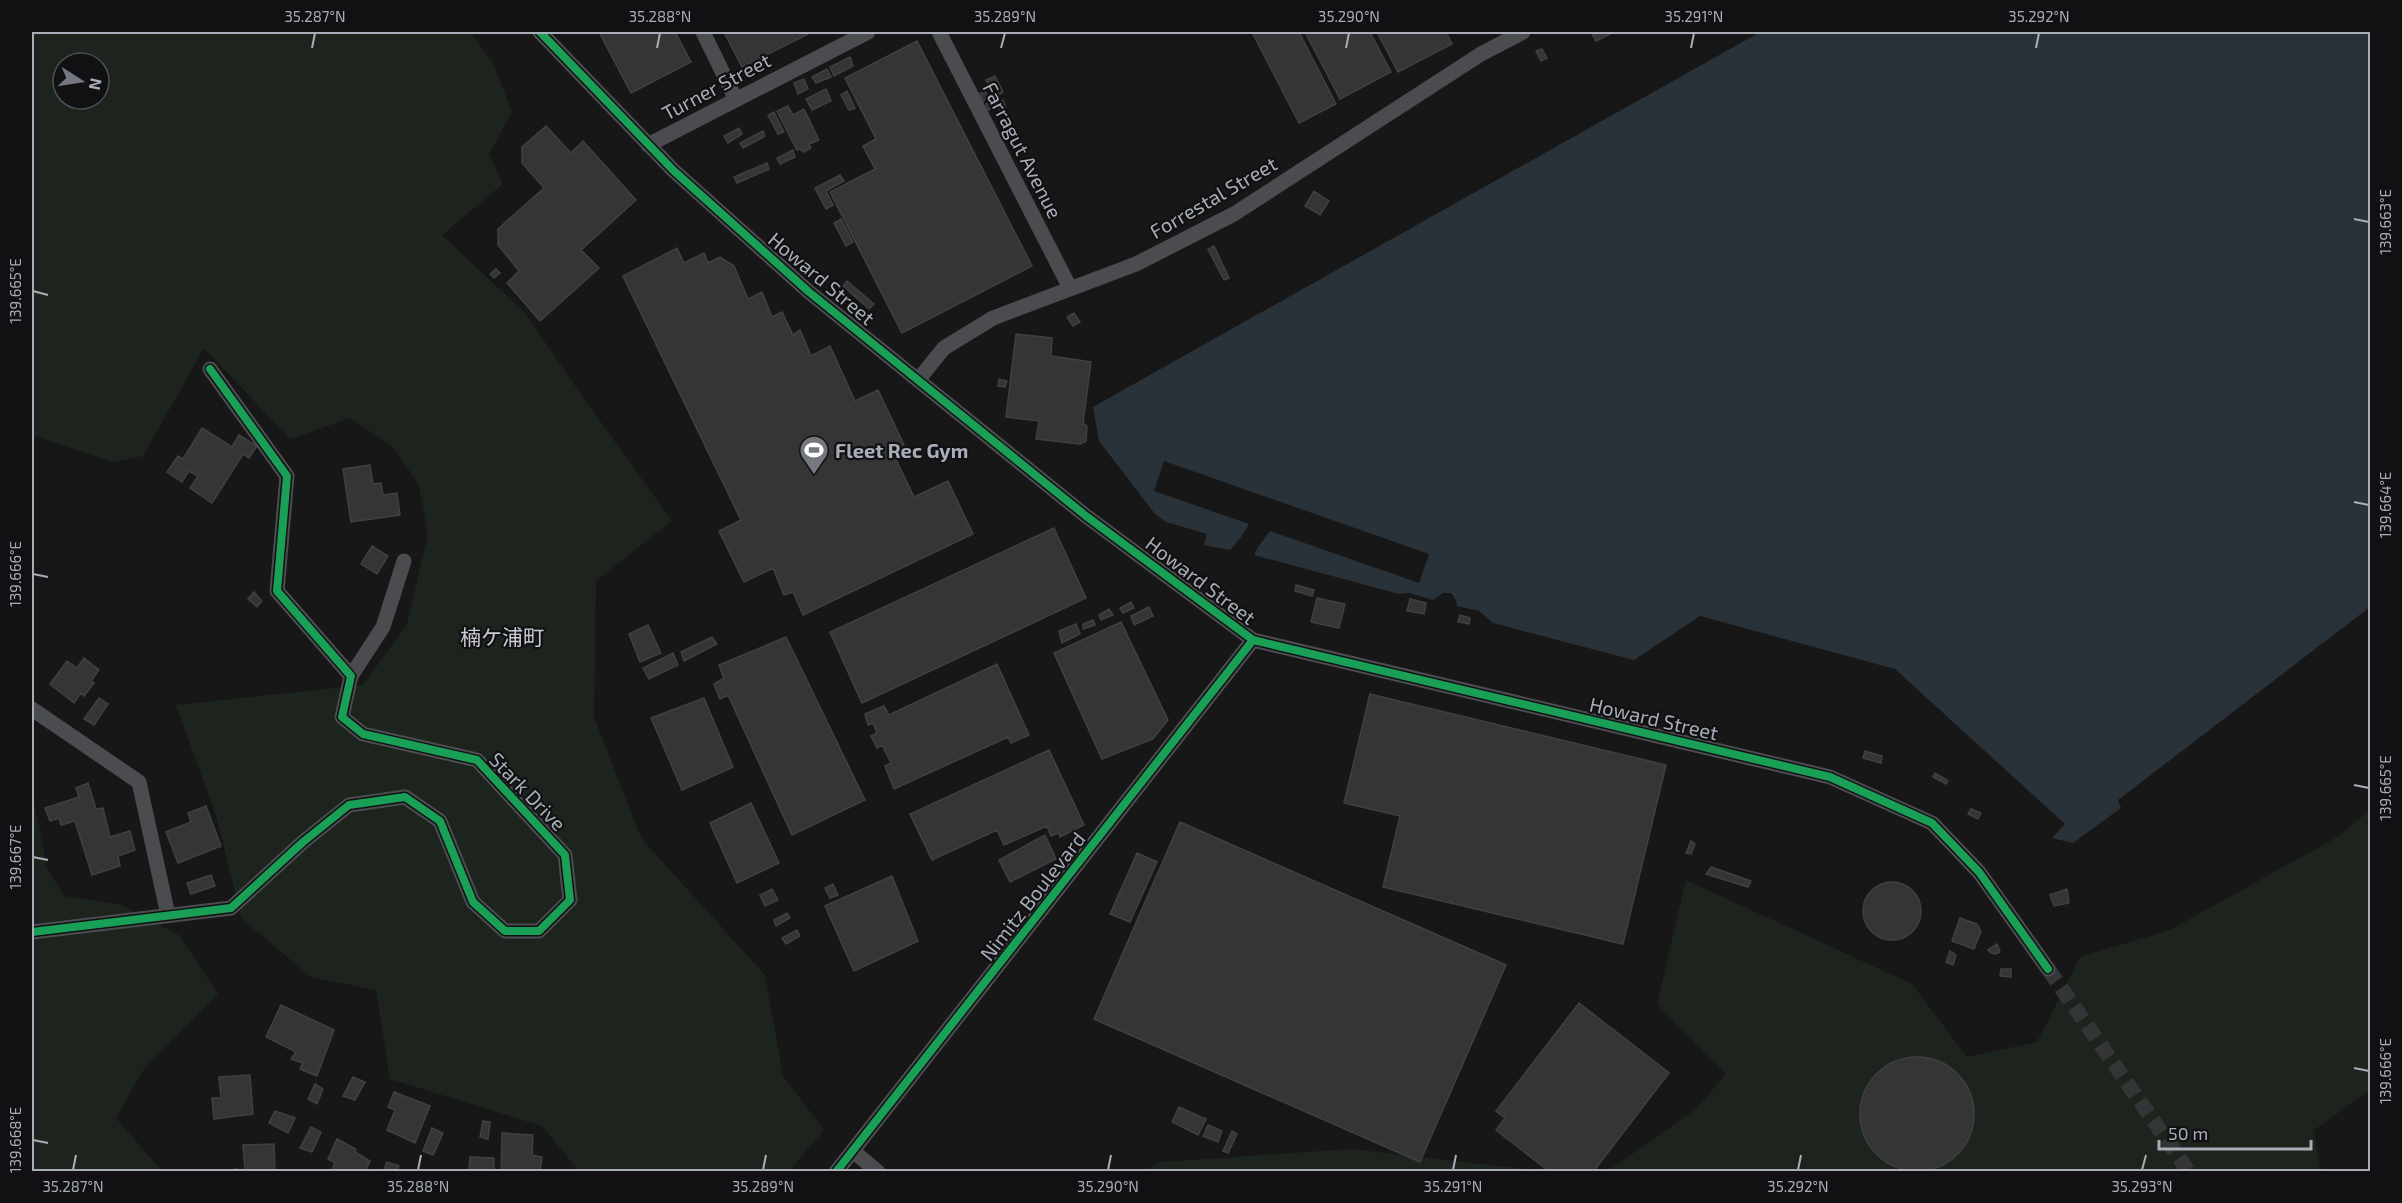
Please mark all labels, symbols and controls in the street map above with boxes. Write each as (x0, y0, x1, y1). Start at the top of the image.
text: 35.287°N (284, 7, 346, 25)
text: 35.288°N (629, 7, 691, 25)
text: 35.289°N (974, 7, 1036, 25)
text: 35.290°N (1318, 7, 1380, 25)
text: 35.291°N (1665, 7, 1723, 25)
text: 35.292°N (2008, 7, 2070, 25)
street label: Turner Street (658, 47, 775, 125)
north arrow (51, 51, 111, 111)
text: N (86, 77, 107, 92)
street label: Farragut Avenue (978, 78, 1068, 222)
street label: Forrestal Street (1145, 151, 1281, 243)
text: 139.663°E (2376, 189, 2394, 255)
street label: Howard Street (764, 227, 880, 330)
text: 139.665°E (6, 258, 24, 324)
sports icon: Fleet Rec Gym (798, 434, 830, 476)
place label: Fleet Rec Gym (835, 438, 968, 463)
text: 139.664°E (2376, 472, 2394, 538)
street label: Howard Street (1141, 531, 1261, 629)
text: 139.666°E (6, 541, 24, 607)
district label: 楠ケ浦町 (460, 624, 544, 649)
street label: Howard Street (1587, 692, 1721, 745)
street label: Stark Drive (485, 747, 571, 835)
text: 139.665°E (2376, 755, 2394, 821)
text: 139.667°E (6, 824, 24, 890)
street label: Nimitz Boulevard (974, 827, 1090, 965)
text: 139.666°E (2376, 1038, 2394, 1104)
text: 139.668°E (6, 1107, 24, 1173)
scale bar (2159, 1113, 2310, 1151)
text: 50 m (2168, 1122, 2208, 1144)
text: 35.287°N (42, 1177, 104, 1195)
text: 35.288°N (387, 1177, 449, 1195)
text: 35.289°N (732, 1177, 794, 1195)
text: 35.290°N (1077, 1177, 1139, 1195)
text: 35.291°N (1424, 1177, 1482, 1195)
text: 35.292°N (1767, 1177, 1829, 1195)
text: 35.293°N (2111, 1177, 2173, 1195)

